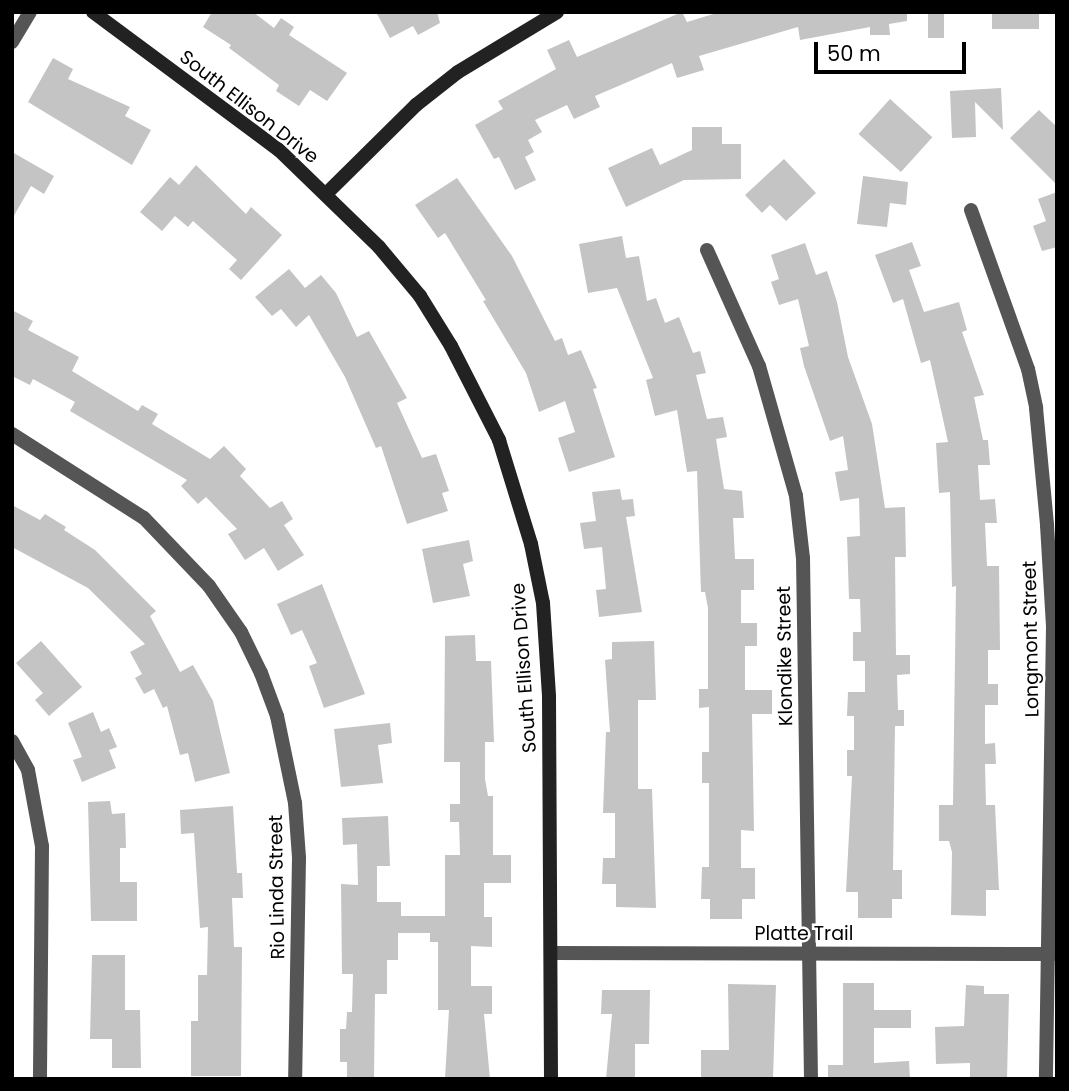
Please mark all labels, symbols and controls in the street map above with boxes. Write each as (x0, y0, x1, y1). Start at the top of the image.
scale bar (817, 28, 969, 72)
text: 50 m (827, 39, 881, 68)
street label: South Ellison Drive (175, 46, 323, 168)
street label: Longmont Street (1018, 560, 1044, 718)
street label: South Ellison Drive (507, 582, 541, 754)
street label: Klondike Street (772, 586, 798, 726)
street label: Rio Linda Street (264, 814, 290, 960)
street label: Platte Trail (755, 923, 853, 945)

